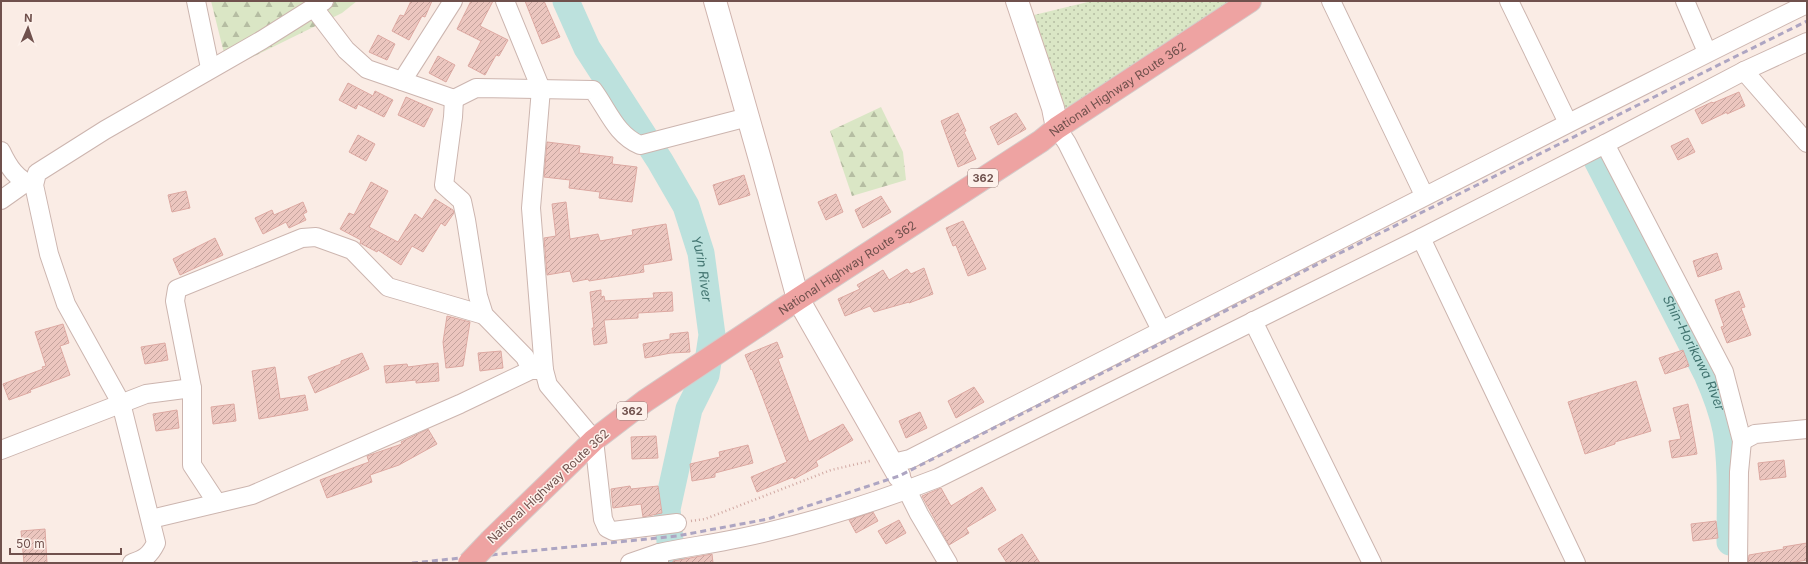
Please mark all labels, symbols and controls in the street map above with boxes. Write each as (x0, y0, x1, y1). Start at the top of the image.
north arrow (8, 8, 48, 48)
text: N (24, 11, 33, 25)
street label: National Highway Route 362 (1046, 38, 1188, 139)
road number: 362 (968, 169, 998, 187)
street label: National Highway Route 362 (775, 217, 919, 318)
water label: Yurin River (688, 234, 716, 304)
water label: Shin-Horikawa River (1660, 292, 1729, 413)
road number: 362 (617, 402, 647, 420)
street label: National Highway Route 362 (484, 426, 612, 546)
scale bar (10, 530, 121, 556)
text: 50 m (16, 536, 45, 551)

